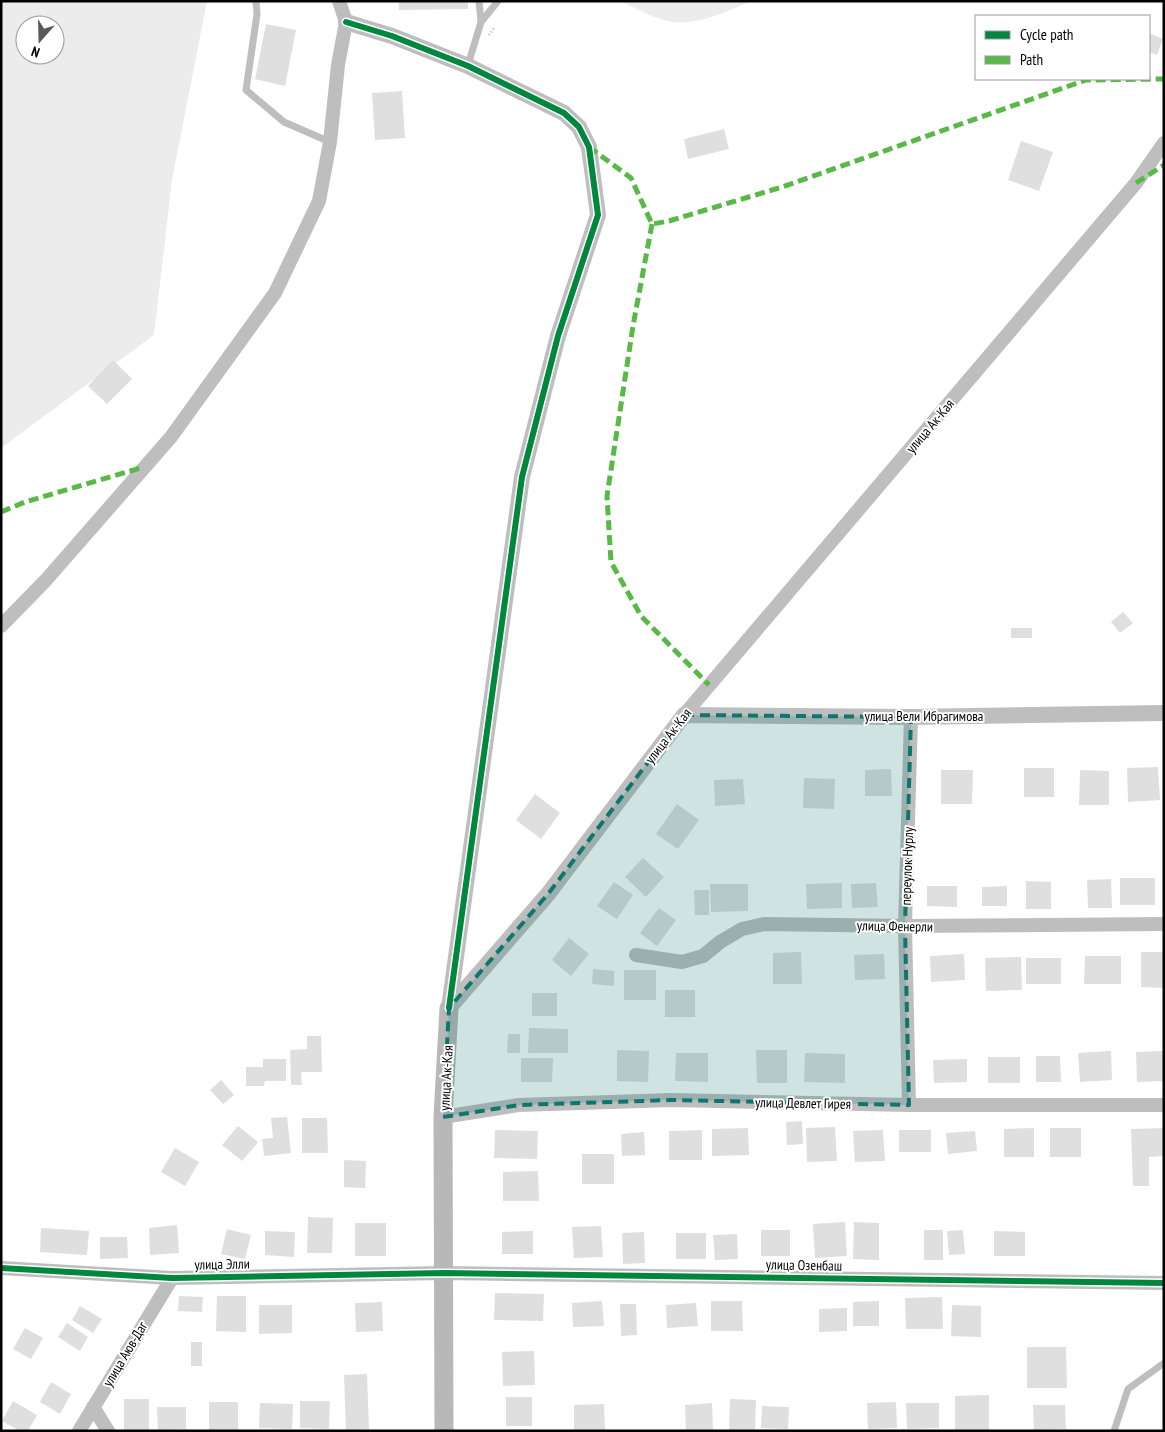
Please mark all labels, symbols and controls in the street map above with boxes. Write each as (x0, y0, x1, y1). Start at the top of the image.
north arrow (15, 15, 65, 65)
legend (975, 15, 1150, 80)
text: Cycle path (1020, 25, 1073, 44)
text: N (29, 42, 42, 62)
text: Path (1020, 50, 1043, 69)
street label: улица Ак-Кая (902, 395, 958, 457)
street label: улица Ак-Кая (641, 705, 695, 767)
street label: улица Вели Ибрагимова (865, 707, 983, 725)
street label: переулок Нурлу (897, 826, 917, 906)
street label: улица Фенерли (857, 916, 933, 936)
street label: улица Ак-Кая (435, 1045, 457, 1111)
street label: улица Девлет Гирея (755, 1093, 851, 1113)
street label: улица Элли (194, 1255, 250, 1273)
street label: улица Озенбаш (766, 1255, 842, 1275)
street label: улица Аюв-Даг (99, 1318, 152, 1390)

